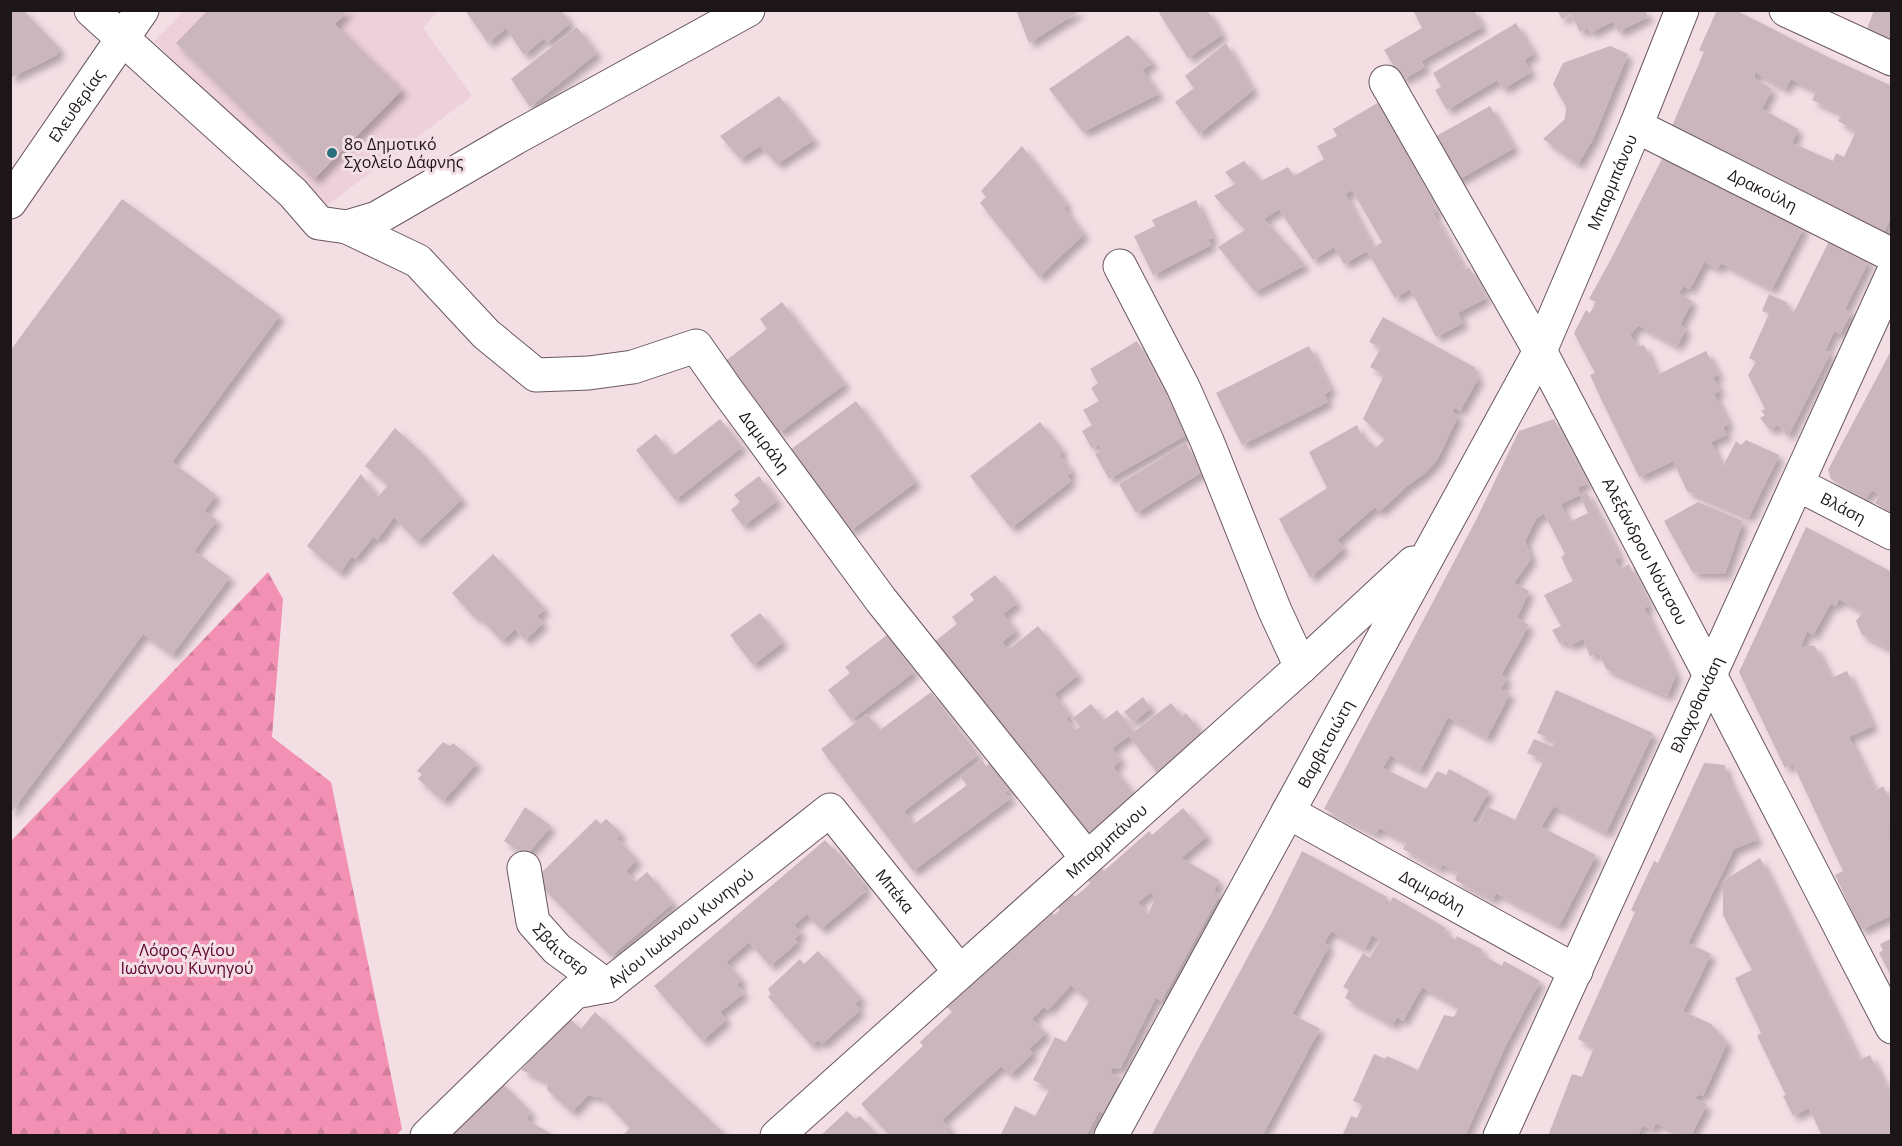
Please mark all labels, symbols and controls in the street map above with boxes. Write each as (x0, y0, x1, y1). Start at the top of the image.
street label: Ελευθερίας (43, 64, 109, 147)
street label: Μπαρμπάνου (1582, 131, 1642, 234)
place label: 8ο Δημοτικό Σχολείο Δάφνης (344, 133, 464, 173)
marker: 8ο Δημοτικό Σχολείο Δάφνης (325, 146, 339, 160)
street label: Δρακούλη (1724, 163, 1801, 217)
street label: Δαμιράλη (735, 406, 795, 477)
street label: Αλεξάνδρου Νόυτσου (1597, 474, 1693, 629)
street label: Βλάση (1817, 487, 1870, 529)
street label: Βλαχοθανάση (1665, 653, 1728, 757)
street label: Βαρβιτσιώτη (1292, 696, 1358, 792)
street label: Μπαρμπάνου (1061, 799, 1152, 884)
street label: Αγίου Ιωάννου Κυνηγού (603, 863, 758, 992)
street label: Μπέκα (871, 864, 920, 918)
street label: Δαμιράλη (1396, 865, 1469, 919)
street label: Σβάιτσερ (528, 918, 594, 980)
park label: Λόφος Αγίου Ιωάννου Κυνηγού (120, 939, 254, 979)

